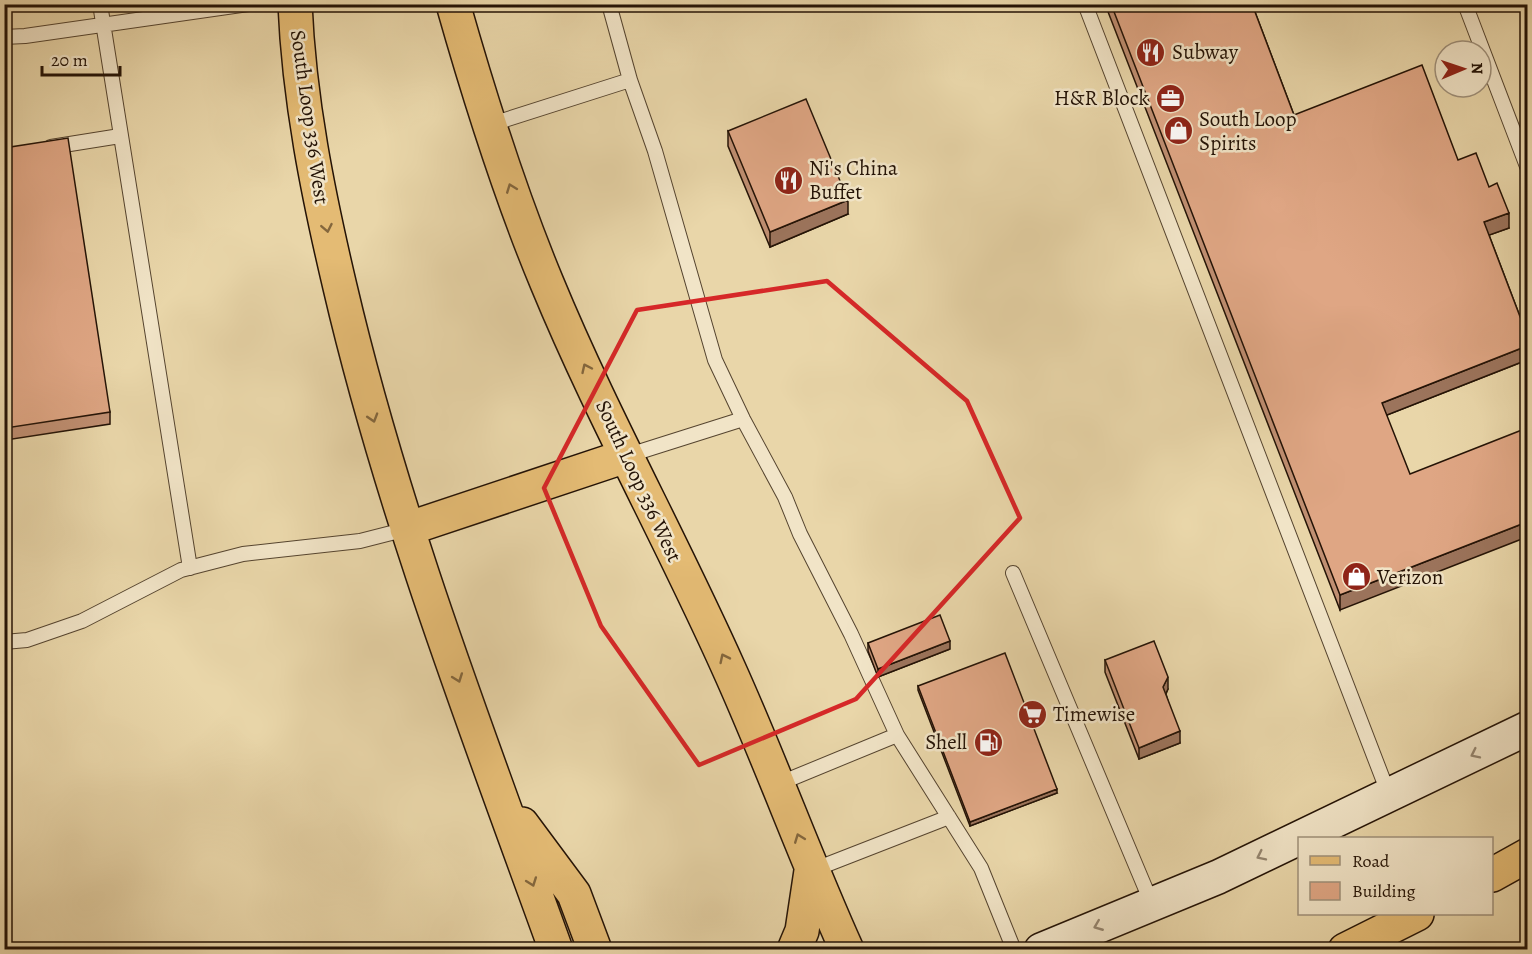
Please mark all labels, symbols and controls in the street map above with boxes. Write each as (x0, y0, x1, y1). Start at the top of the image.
street label: South Loop 336 West (284, 28, 336, 206)
restaurant icon: Subway (1135, 36, 1167, 68)
place label: Subway (1172, 38, 1239, 66)
scale bar (42, 39, 120, 77)
north arrow (1433, 39, 1493, 99)
text: 20 m (51, 48, 88, 72)
text: N (1466, 62, 1488, 75)
office icon: H&R Block (1154, 82, 1186, 114)
place label: H&R Block (1054, 84, 1150, 112)
place label: South Loop Spirits (1199, 105, 1296, 157)
shop icon: South Loop Spirits (1162, 115, 1194, 147)
place label: Ni's China Buffet (809, 154, 898, 206)
restaurant icon: Ni's China Buffet (772, 164, 804, 196)
one-way arrow (506, 183, 519, 194)
one-way arrow (320, 223, 333, 233)
one-way arrow (581, 364, 593, 375)
street label: South Loop 336 West (589, 395, 689, 567)
one-way arrow (366, 412, 378, 423)
shop icon: Verizon (1340, 561, 1372, 593)
place label: Verizon (1376, 563, 1443, 591)
one-way arrow (719, 654, 731, 665)
one-way arrow (451, 672, 463, 683)
supermarket icon: Timewise (1016, 698, 1048, 730)
place label: Timewise (1053, 700, 1135, 728)
fuel station icon: Shell (972, 726, 1004, 758)
place label: Shell (925, 728, 967, 756)
one-way arrow (1470, 746, 1481, 758)
one-way arrow (793, 833, 806, 844)
legend (1298, 837, 1493, 915)
one-way arrow (1257, 849, 1268, 861)
text: Road (1352, 849, 1390, 873)
one-way arrow (524, 876, 537, 886)
text: Building (1352, 879, 1416, 903)
one-way arrow (1093, 919, 1104, 931)

